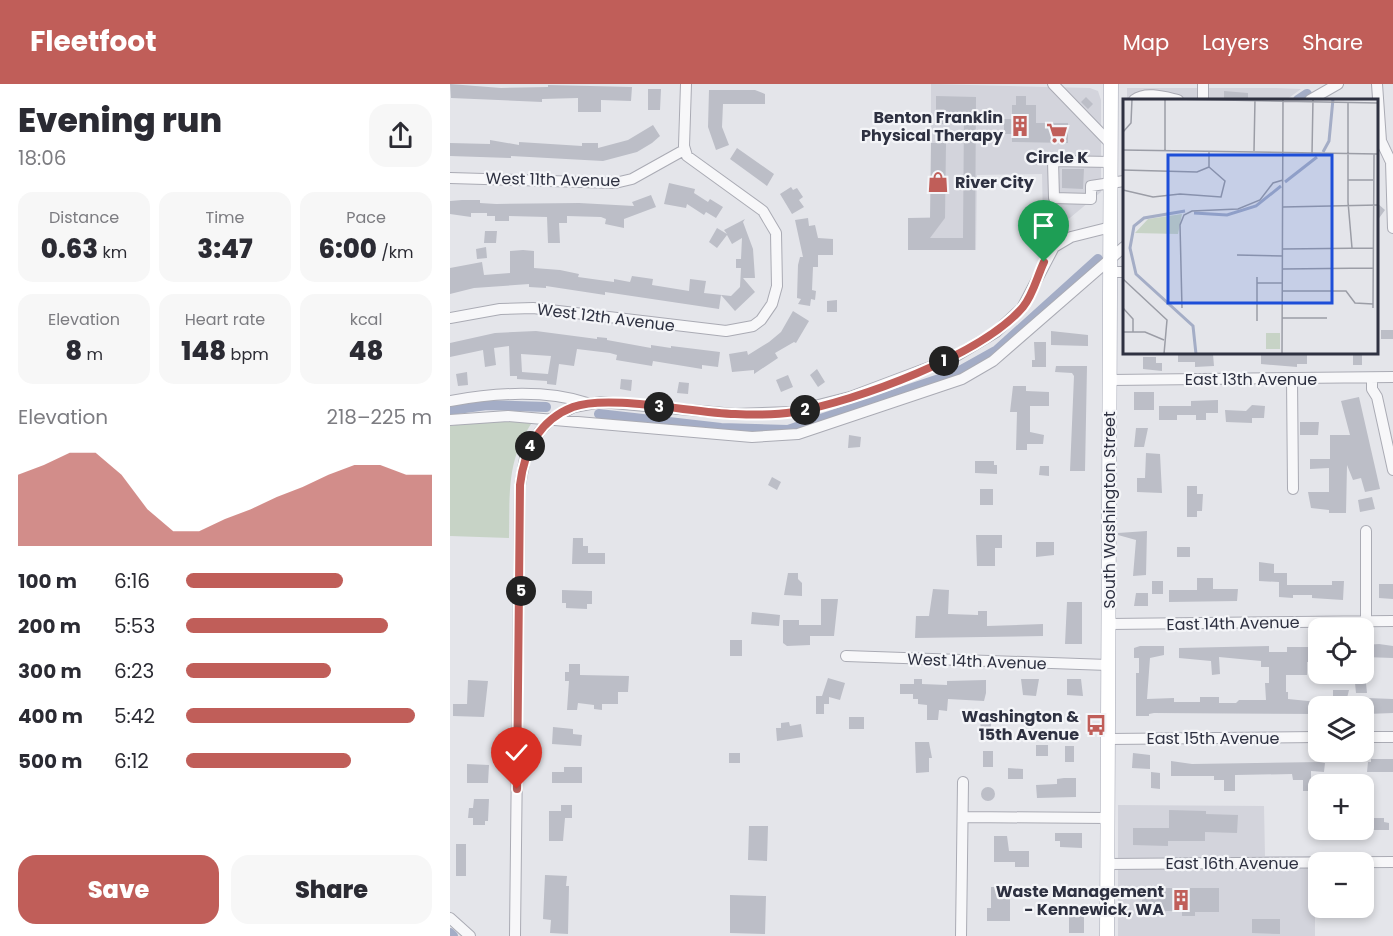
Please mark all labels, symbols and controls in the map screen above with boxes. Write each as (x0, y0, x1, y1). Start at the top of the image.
text: Fleetfoot (30, 22, 157, 61)
text: Map (1123, 28, 1169, 57)
text: Layers (1202, 28, 1269, 57)
text: Share (1302, 28, 1363, 57)
text: Evening run (18, 97, 222, 144)
inset map (1123, 99, 1378, 354)
button: share (369, 104, 432, 167)
place label: Benton Franklin Physical Therapy (861, 106, 1004, 147)
building icon: Benton Franklin Physical Therapy (1008, 114, 1032, 138)
supermarket icon: Circle K (1045, 121, 1069, 145)
text: 18:06 (18, 144, 67, 172)
place label: Circle K (1026, 146, 1088, 169)
street label: West 11th Avenue (485, 167, 621, 192)
shop icon: River City (926, 170, 950, 194)
place label: River City (955, 171, 1035, 194)
pin (1018, 200, 1069, 262)
text: Distance (49, 206, 119, 229)
text: Time (206, 206, 245, 229)
text: Pace (346, 206, 386, 229)
icon: arrive (1027, 209, 1060, 242)
text: 0.63 (41, 231, 98, 267)
text: 3:47 (197, 231, 253, 267)
text: 6:00 (318, 231, 377, 267)
text: km (98, 241, 127, 264)
text: /km (377, 241, 414, 264)
street label: West 12th Avenue (536, 298, 676, 337)
text: Elevation (48, 308, 120, 331)
text: Heart rate (185, 308, 265, 331)
text: kcal (350, 308, 382, 331)
text: 8 (65, 333, 82, 369)
text: 148 (181, 333, 226, 369)
text: 48 (349, 333, 383, 369)
text: m (82, 343, 103, 366)
text: bpm (226, 343, 269, 366)
pin: 1 (929, 346, 959, 376)
text: 1 (941, 349, 947, 372)
street label: East 13th Avenue (1185, 368, 1317, 391)
pin: 3 (644, 392, 674, 422)
text: 3 (654, 395, 664, 418)
pin: 2 (790, 395, 820, 425)
text: 2 (800, 398, 810, 421)
text: Elevation (18, 403, 108, 431)
text: 218–225 m (326, 403, 432, 431)
street label: South Washington Street (1098, 411, 1121, 609)
pin: 4 (515, 431, 545, 461)
text: 4 (525, 434, 535, 457)
text: 100 m (18, 567, 77, 595)
text: 6:16 (114, 567, 150, 595)
pin: 5 (506, 576, 536, 606)
text: 5 (516, 579, 526, 602)
street label: East 14th Avenue (1166, 611, 1300, 636)
text: 200 m (18, 612, 81, 640)
text: 5:53 (114, 612, 155, 640)
map controls (1308, 618, 1374, 918)
button: locate (1308, 618, 1374, 684)
street label: West 14th Avenue (907, 648, 1047, 675)
text: 300 m (18, 657, 82, 685)
text: 6:23 (114, 657, 154, 685)
button: layers (1308, 696, 1374, 762)
text: 400 m (18, 702, 83, 730)
text: 5:42 (114, 702, 155, 730)
place label: Washington & 15th Avenue (962, 705, 1079, 746)
bus stop icon: Washington & 15th Avenue (1084, 713, 1108, 737)
pin (491, 727, 542, 789)
street label: East 15th Avenue (1146, 727, 1280, 750)
icon: check (500, 736, 533, 769)
text: 500 m (18, 747, 83, 775)
text: 6:12 (114, 747, 149, 775)
button: + (1308, 774, 1374, 840)
street label: East 16th Avenue (1165, 852, 1299, 875)
button: − (1308, 852, 1374, 918)
button: Save (18, 855, 219, 924)
button: Share (231, 855, 432, 924)
place label: Waste Management - Kennewick, WA (996, 880, 1164, 921)
building icon: Waste Management - Kennewick, WA (1169, 888, 1193, 912)

